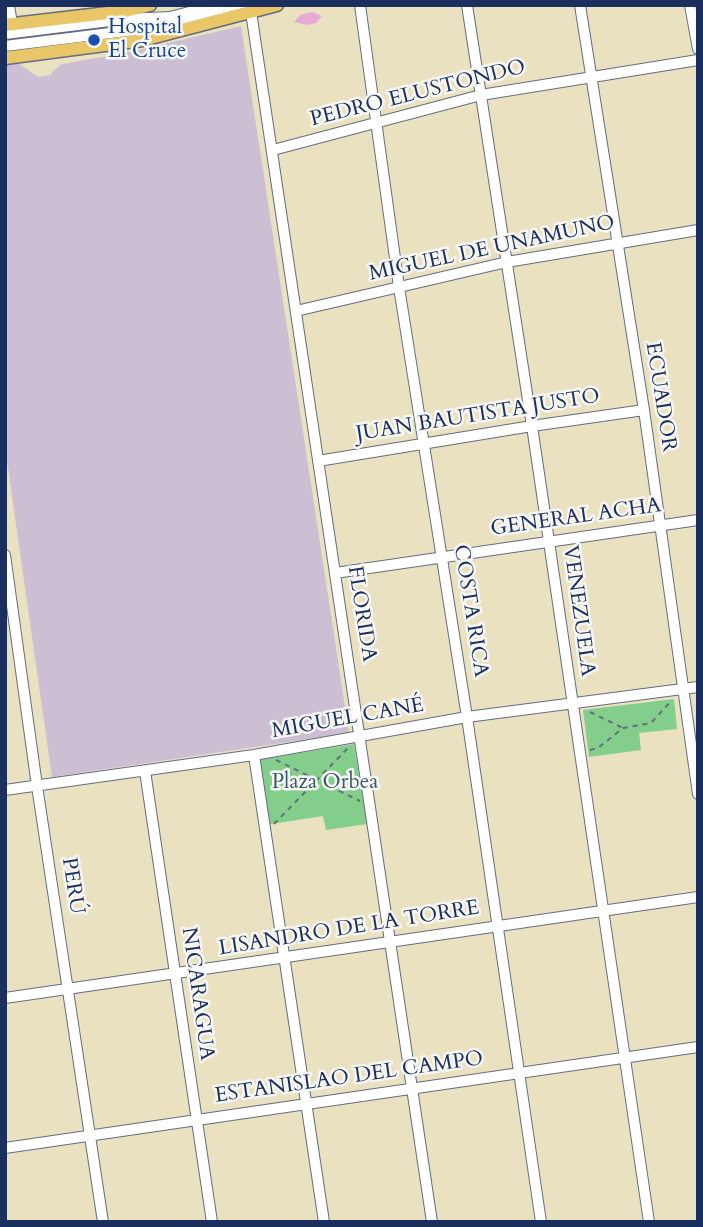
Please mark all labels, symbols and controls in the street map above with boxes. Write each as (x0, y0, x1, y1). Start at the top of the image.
place label: Hospital El Cruce (108, 15, 186, 65)
marker: Hospital El Cruce (86, 32, 102, 48)
street label: PEDRO ELUSTONDO (308, 55, 528, 133)
street label: MIGUEL DE UNAMUNO (367, 211, 617, 287)
street label: ECUADOR (639, 340, 681, 454)
street label: JUAN BAUTISTA JUSTO (354, 384, 602, 448)
street label: GENERAL ACHA (489, 494, 663, 542)
street label: COSTA RICA (447, 543, 493, 679)
street label: VENEZUELA (556, 544, 600, 678)
street label: FLORIDA (341, 564, 381, 664)
street label: MIGUEL CANÉ (270, 693, 426, 745)
park label: Plaza Orbea (272, 770, 378, 796)
street label: PERÚ (55, 856, 89, 916)
street label: LISANDRO DE LA TORRE (217, 896, 481, 962)
street label: NICARAGUA (175, 926, 219, 1062)
street label: ESTANISLAO DEL CAMPO (213, 1047, 485, 1109)

